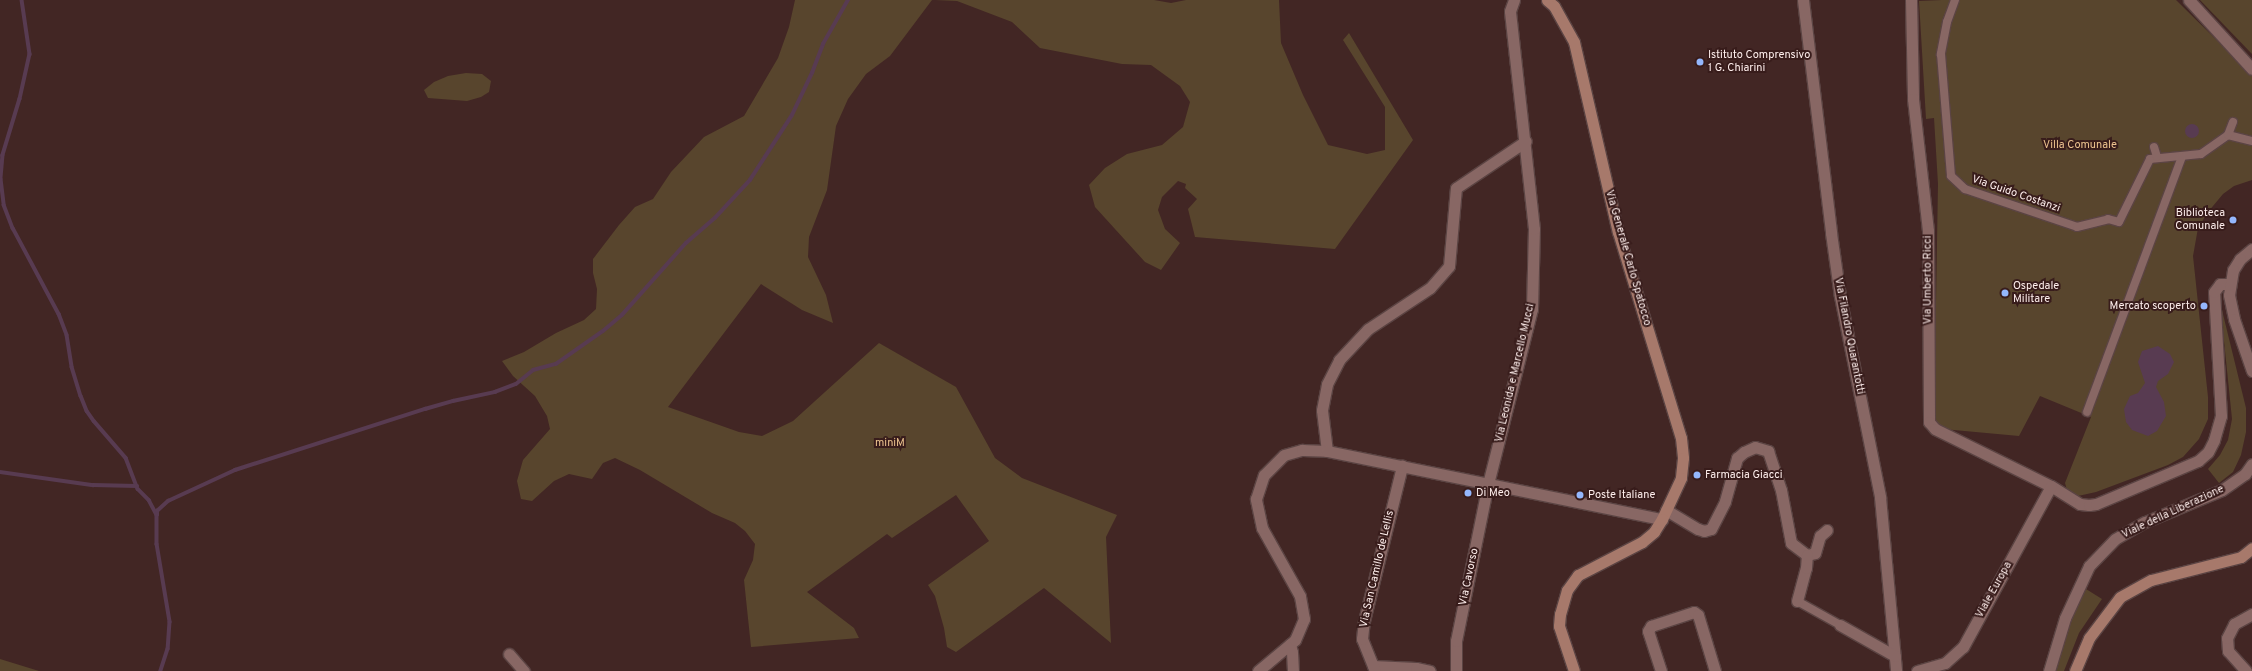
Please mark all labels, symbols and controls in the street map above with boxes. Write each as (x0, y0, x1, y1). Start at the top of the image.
place label: Istituto Comprensivo 1 G. Chiarini (1708, 49, 1810, 75)
marker: Istituto Comprensivo 1 G. Chiarini (1695, 57, 1705, 67)
park label: Villa Comunale (2043, 138, 2117, 152)
street label: Via Guido Costanzi (1970, 173, 2062, 215)
street label: Via Generale Carlo Spatocco (1602, 189, 1654, 327)
place label: Biblioteca Comunale (2175, 207, 2225, 233)
marker: Biblioteca Comunale (2228, 215, 2238, 225)
street label: Via Umberto Ricci (1921, 236, 1935, 324)
street label: Via Filandro Quarantotti (1831, 277, 1867, 395)
place label: Ospedale Militare (2013, 280, 2059, 306)
marker: Ospedale Militare (2000, 288, 2010, 298)
place label: Mercato scoperto (2110, 299, 2196, 313)
marker: Mercato scoperto (2199, 301, 2209, 311)
street label: Via Leonida e Marcello Mucci (1493, 302, 1537, 444)
park label: miniM (875, 436, 905, 450)
place label: Farmacia Giacci (1705, 468, 1783, 482)
marker: Farmacia Giacci (1692, 470, 1702, 480)
street label: Viale della Liberazione (2120, 483, 2226, 541)
place label: Di Meo (1476, 486, 1510, 500)
marker: Di Meo (1463, 488, 1473, 498)
place label: Poste Italiane (1588, 488, 1655, 502)
marker: Poste Italiane (1575, 490, 1585, 500)
street label: Via San Camillo de Lellis (1357, 509, 1397, 629)
street label: Via Cavorso (1456, 547, 1482, 607)
street label: Viale Europa (1973, 560, 2015, 620)

